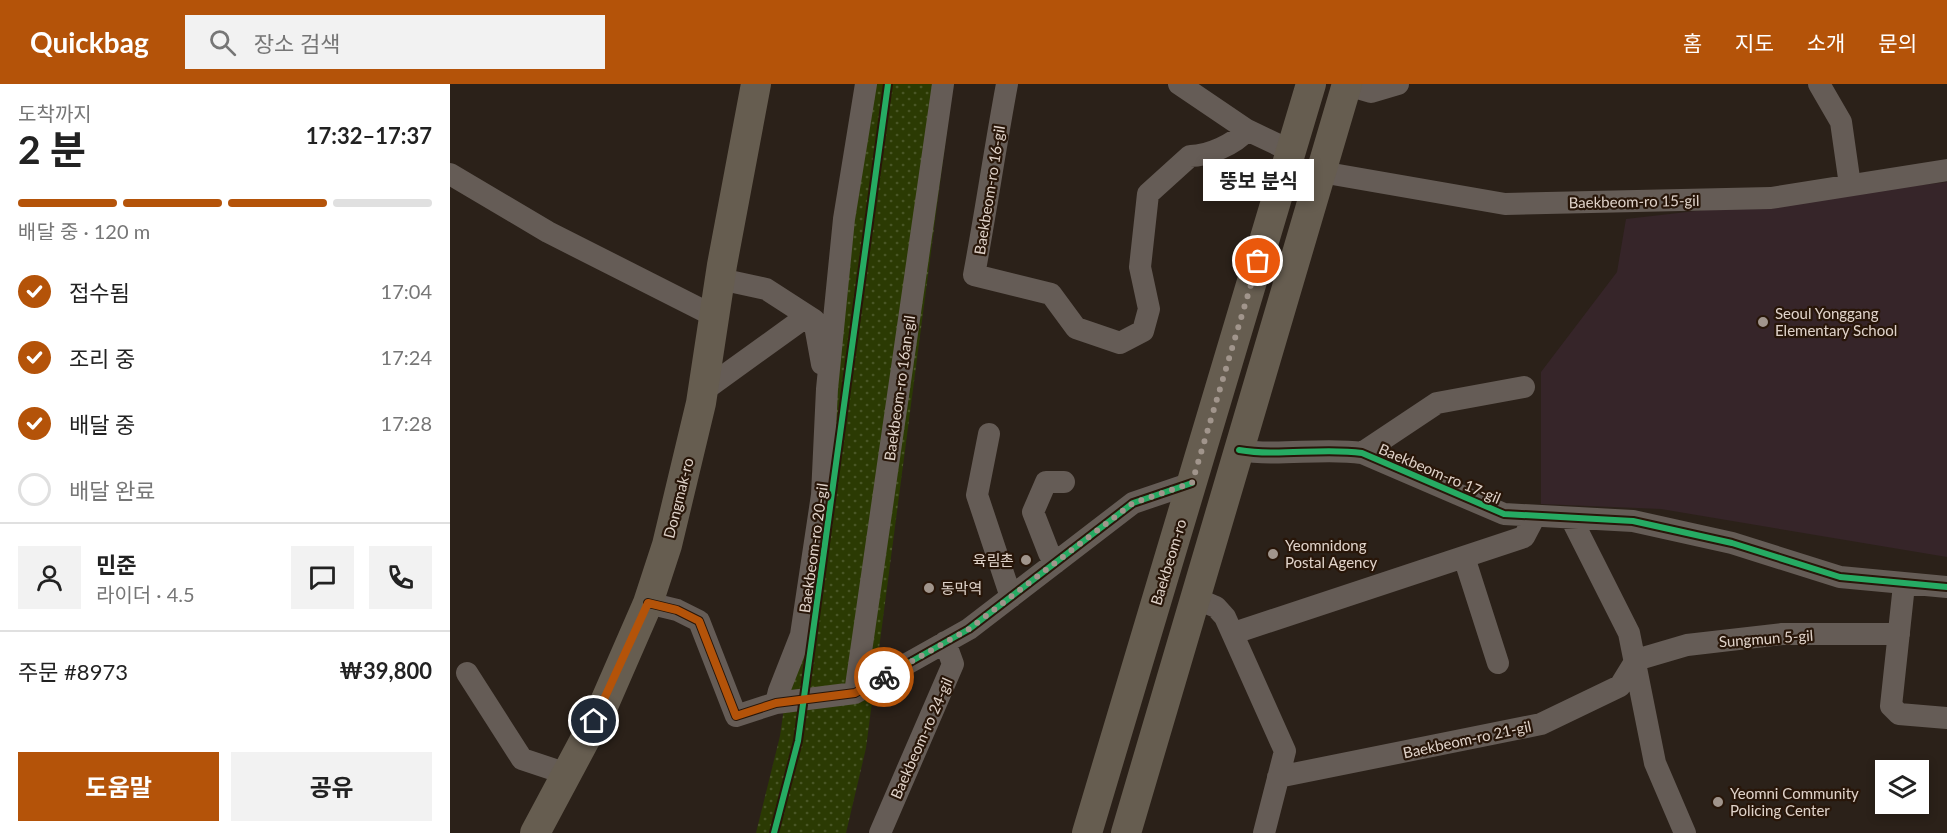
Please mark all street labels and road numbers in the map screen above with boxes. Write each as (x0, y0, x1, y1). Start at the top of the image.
street label: Baekbeom-ro 16-gil (970, 124, 1008, 256)
street label: Baekbeom-ro 15-gil (1568, 191, 1700, 211)
street label: Baekbeom-ro 16an-gil (880, 314, 918, 462)
street label: Baekbeom-ro 17-gil (1376, 439, 1504, 507)
street label: Dongmak-ro (659, 456, 697, 540)
street label: Baekbeom-ro 20-gil (795, 482, 831, 614)
street label: Baekbeom-ro (1146, 517, 1190, 607)
street label: Sungmun 5-gil (1718, 626, 1814, 650)
street label: Baekbeom-ro 24-gil (886, 675, 956, 801)
street label: Baekbeom-ro 21-gil (1401, 717, 1533, 761)

